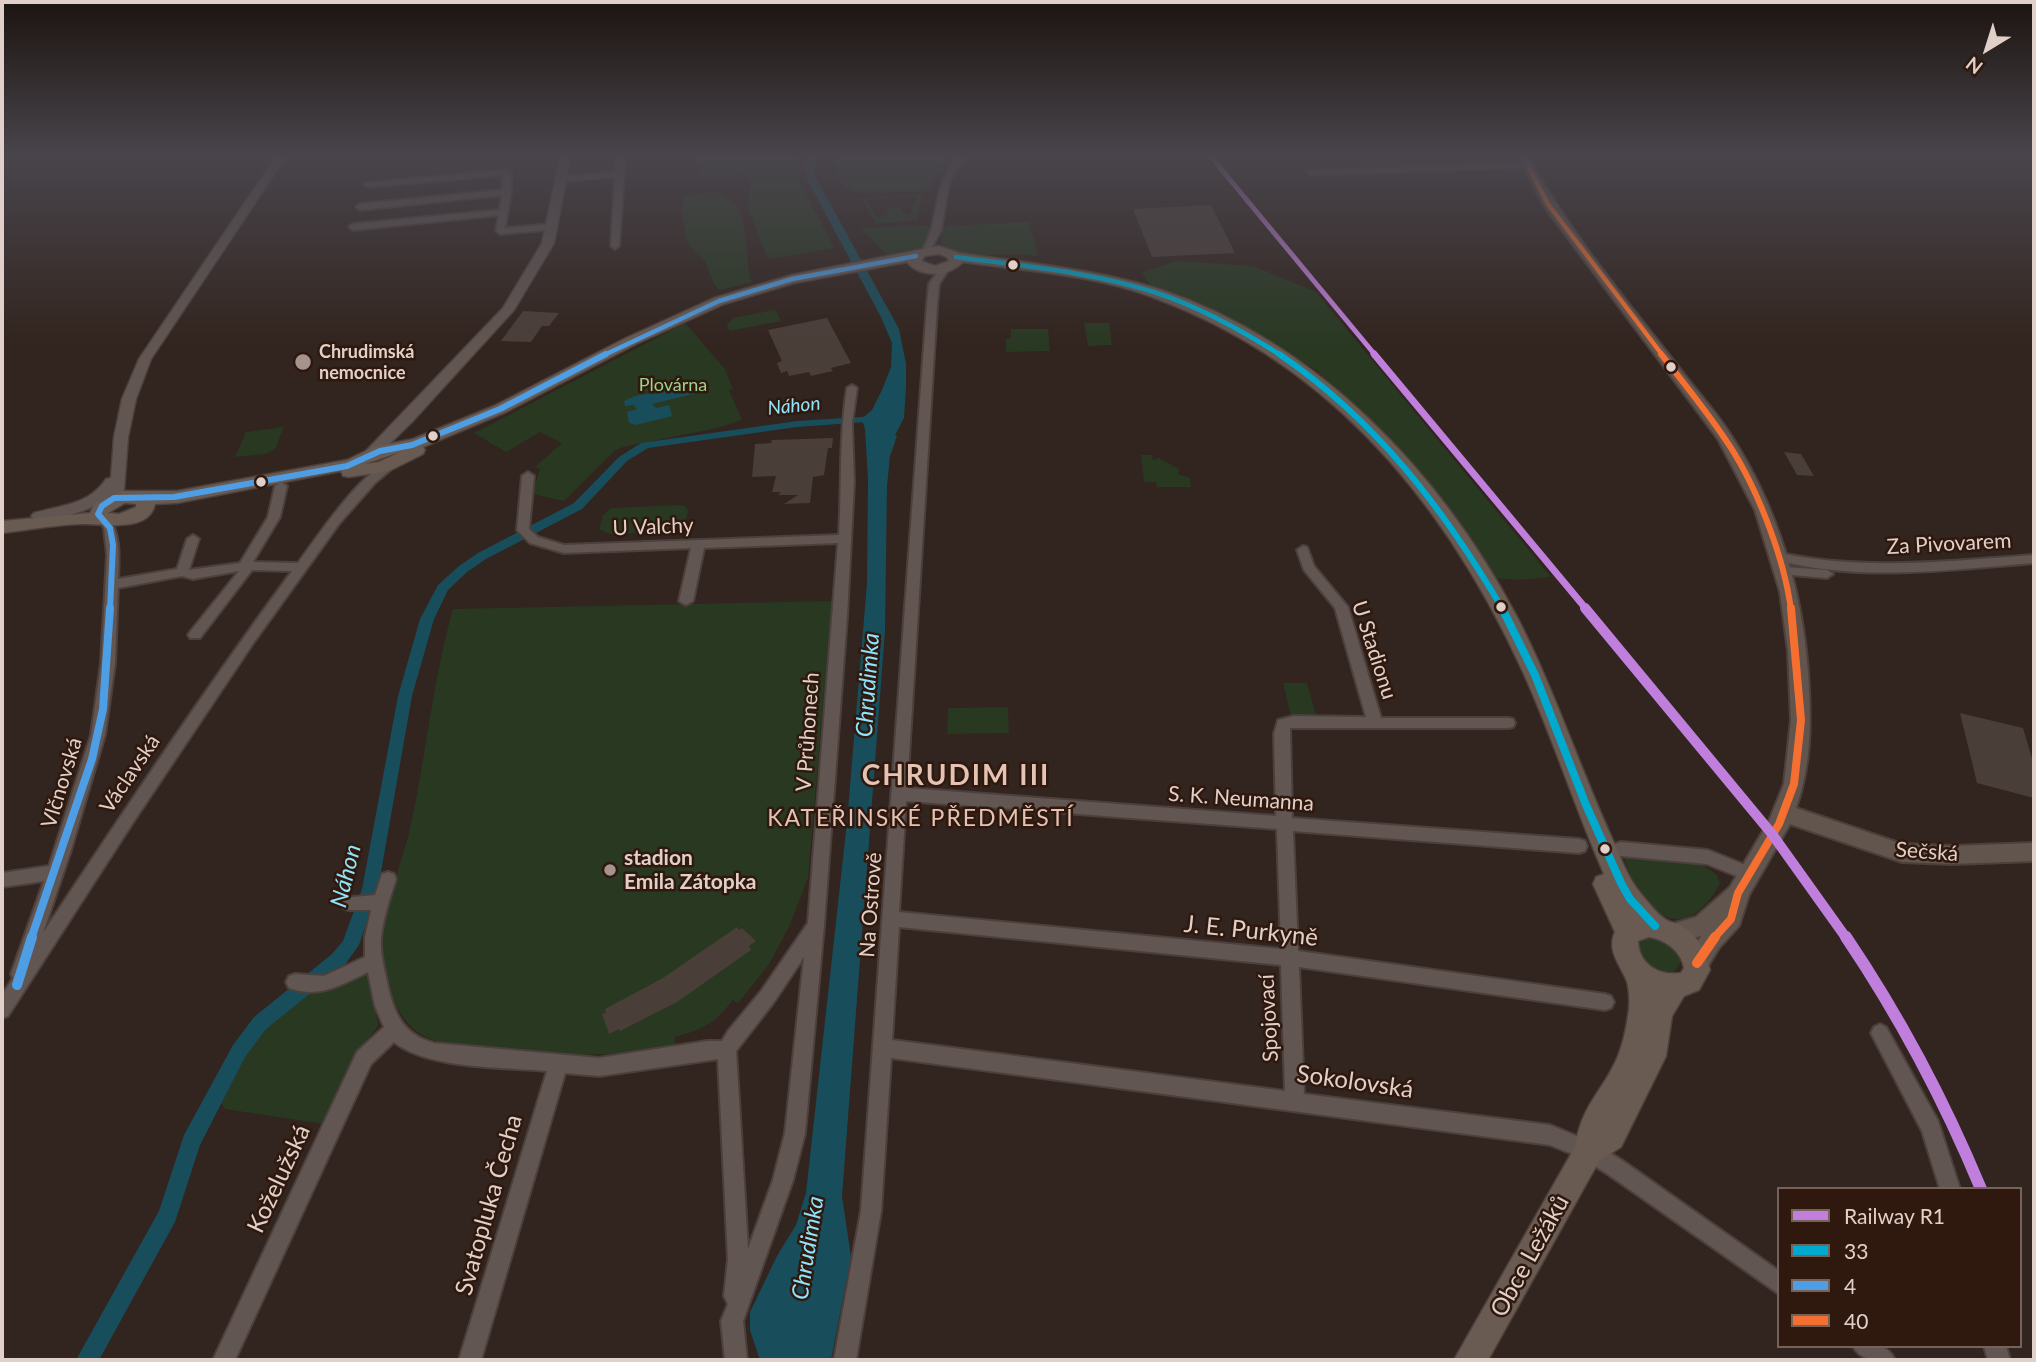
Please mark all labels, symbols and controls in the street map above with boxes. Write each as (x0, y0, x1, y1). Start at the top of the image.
north arrow (1952, 14, 2022, 84)
text: N (1961, 52, 1987, 80)
unlabelled marker (1006, 258, 1020, 272)
place label: Chrudimská nemocnice (319, 341, 414, 384)
marker: Chrudimská nemocnice (293, 352, 313, 372)
unlabelled marker (1664, 360, 1678, 374)
park label: Plovárna (639, 374, 707, 396)
water label: Náhon (767, 392, 821, 420)
unlabelled marker (426, 429, 440, 443)
unlabelled marker (254, 475, 268, 489)
street label: U Valchy (612, 513, 694, 541)
street label: Za Pivovarem (1886, 528, 2012, 560)
street label: U Stadionu (1346, 598, 1402, 702)
unlabelled marker (1494, 600, 1508, 614)
water label: Chrudimka (851, 632, 885, 738)
street label: V Průhonech (791, 672, 825, 792)
street label: Václavská (95, 730, 165, 818)
street label: Vlčnovská (36, 735, 88, 831)
district label: CHRUDIM III (863, 759, 1049, 793)
street label: S. K. Neumanna (1167, 781, 1315, 817)
district label: KATEŘINSKÉ PŘEDMĚSTÍ (770, 805, 1072, 833)
street label: Sečská (1895, 837, 1959, 867)
water label: Náhon (325, 842, 367, 910)
unlabelled marker (1598, 842, 1612, 856)
place label: stadion Emila Zátopka (624, 845, 757, 895)
street label: Na Ostrově (855, 852, 887, 958)
marker: stadion Emila Zátopka (602, 862, 618, 878)
street label: J. E. Purkyně (1183, 910, 1319, 952)
street label: Spojovací (1254, 974, 1284, 1062)
street label: Sokolovská (1295, 1060, 1415, 1104)
street label: Svatopluka Čecha (449, 1111, 529, 1299)
street label: Koželužská (241, 1120, 317, 1238)
legend (1777, 1187, 2022, 1348)
street label: Obce Ležáků (1485, 1190, 1575, 1322)
water label: Chrudimka (786, 1194, 830, 1302)
text: Railway R1 (1844, 1203, 1945, 1228)
text: 33 (1844, 1238, 1868, 1263)
text: 4 (1844, 1273, 1856, 1298)
text: 40 (1844, 1308, 1868, 1333)

